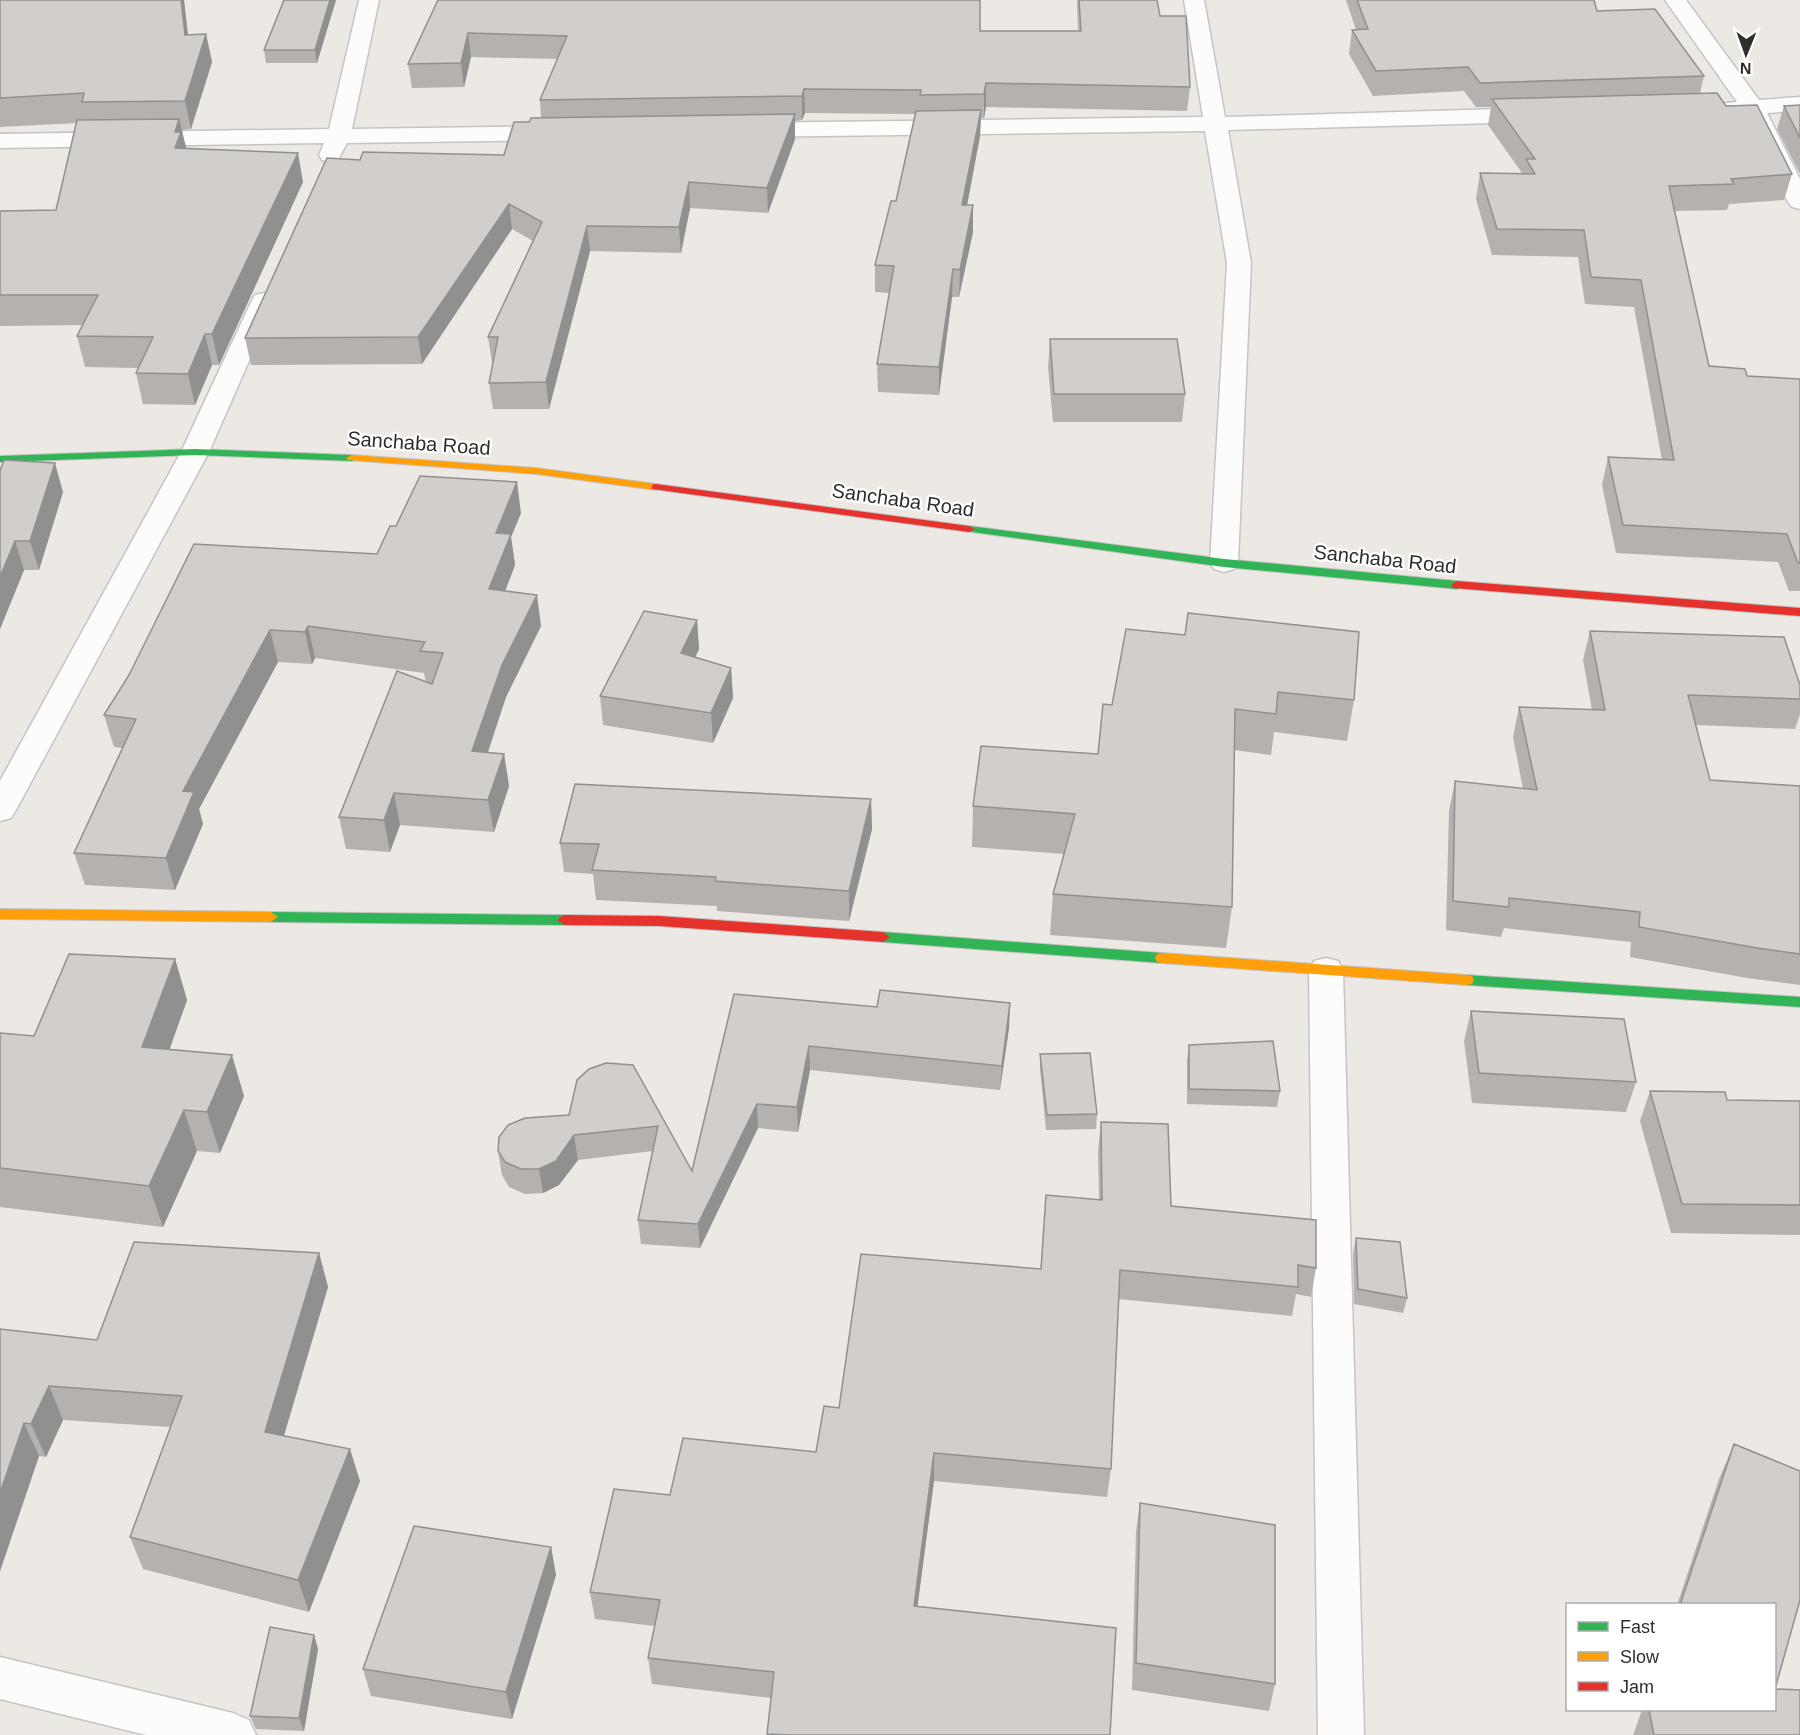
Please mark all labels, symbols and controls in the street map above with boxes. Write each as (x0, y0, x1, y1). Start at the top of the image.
north arrow (1716, 24, 1776, 84)
text: N (1740, 60, 1752, 77)
street label: Sanchaba Road (347, 427, 491, 459)
street label: Sanchaba Road (830, 479, 976, 521)
street label: Sanchaba Road (1313, 541, 1457, 577)
legend (1566, 1603, 1776, 1711)
text: Fast (1620, 1617, 1655, 1637)
text: Slow (1620, 1647, 1660, 1667)
text: Jam (1620, 1677, 1654, 1697)

